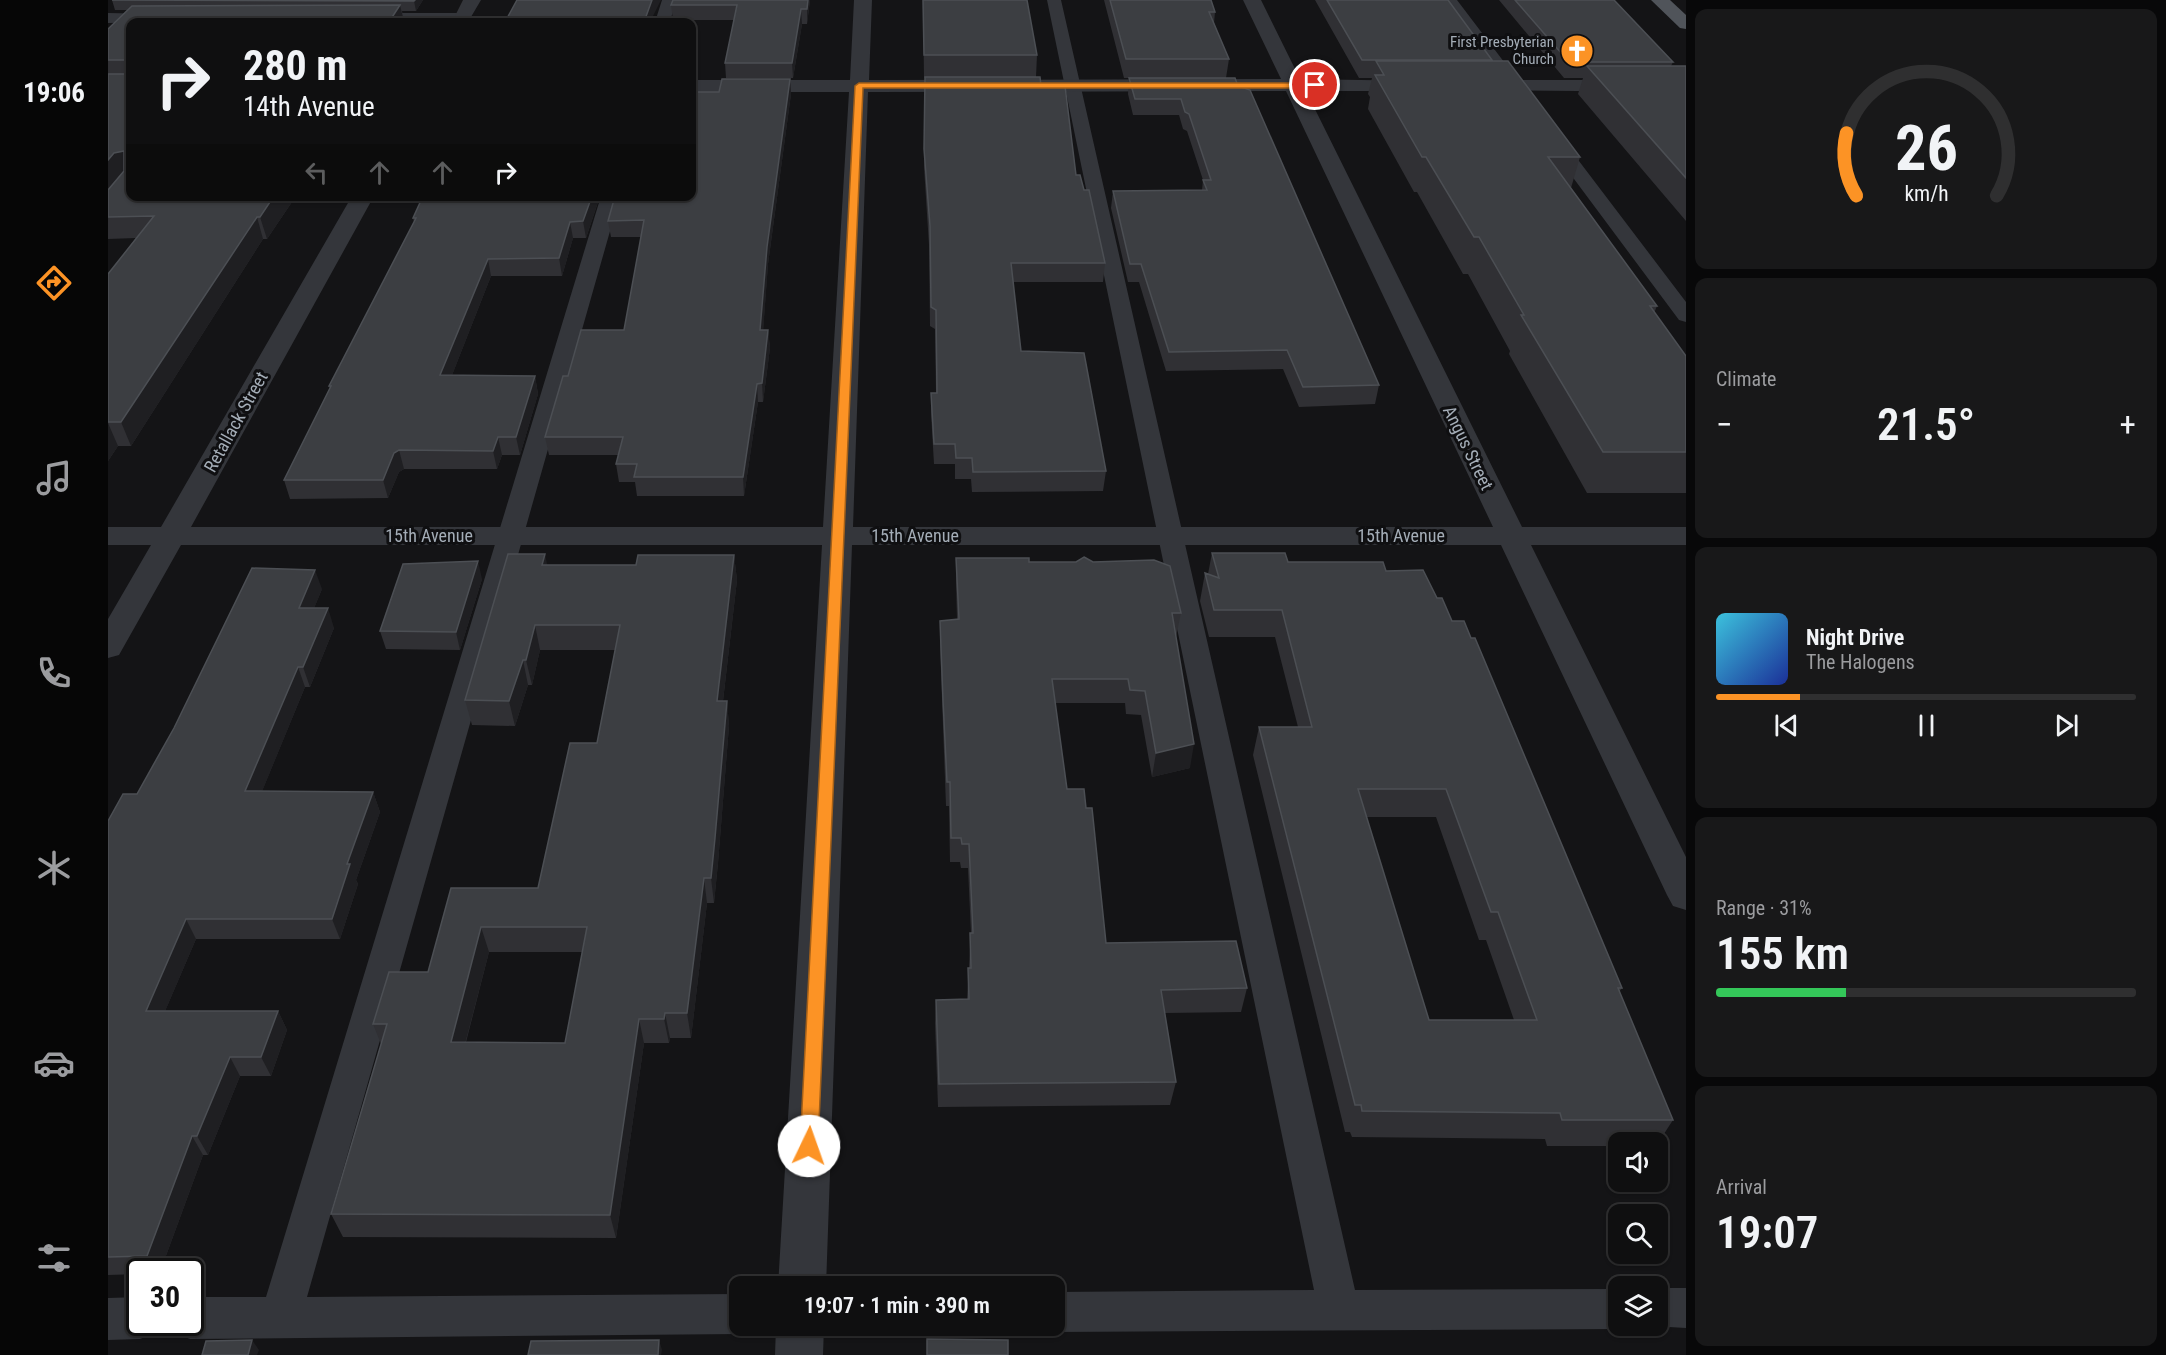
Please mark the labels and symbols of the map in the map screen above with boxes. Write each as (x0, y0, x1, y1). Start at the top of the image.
place label: First Presbyterian Church (1450, 33, 1554, 68)
church icon: First Presbyterian Church (1559, 33, 1595, 69)
pin (1289, 59, 1340, 110)
street label: Retallack Street (199, 368, 272, 476)
street label: Angus Street (1439, 402, 1498, 493)
street label: 15th Avenue (385, 525, 473, 546)
street label: 15th Avenue (871, 525, 959, 546)
street label: 15th Avenue (1357, 525, 1445, 546)
position arrow (777, 1114, 841, 1178)
speed limit sign: 30 (126, 1258, 204, 1336)

